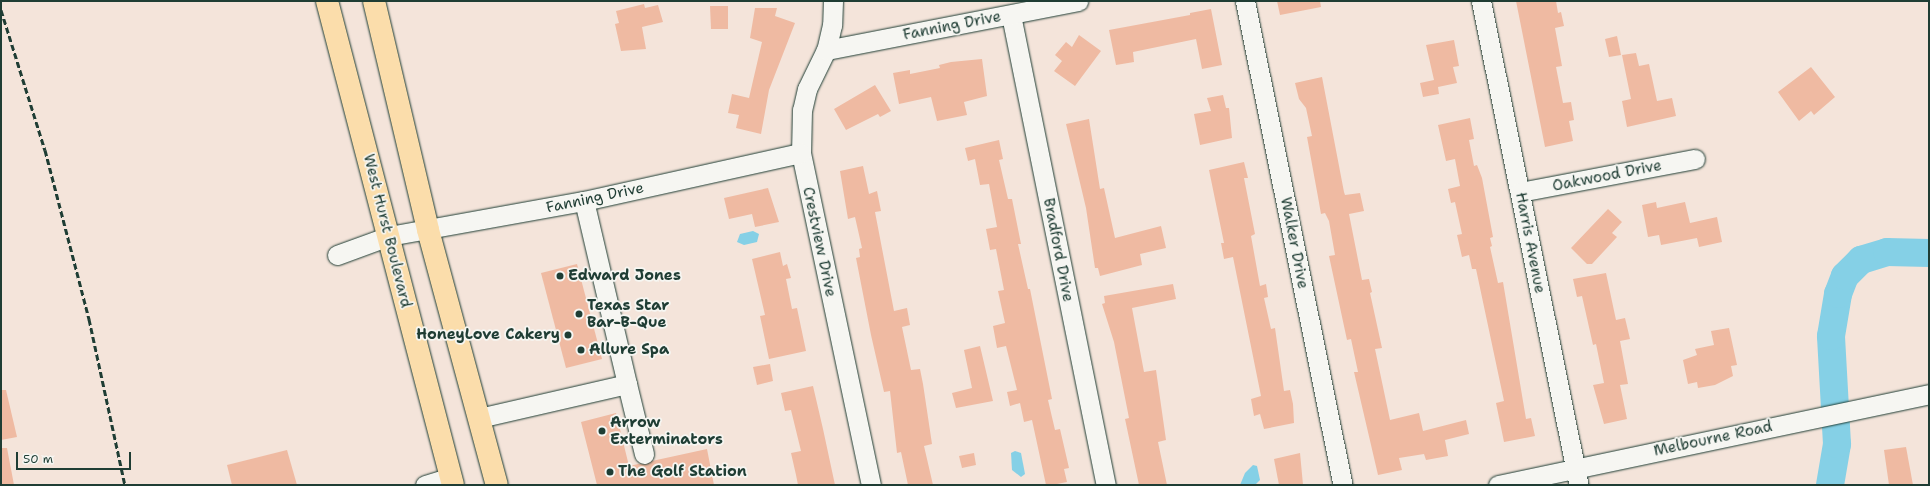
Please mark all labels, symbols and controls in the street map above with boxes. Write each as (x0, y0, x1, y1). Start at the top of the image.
street label: Fanning Drive (902, 8, 1002, 44)
street label: West Hurst Boulevard (359, 152, 415, 310)
street label: Oakwood Drive (1551, 157, 1663, 195)
street label: Fanning Drive (545, 179, 645, 217)
street label: Crestview Drive (799, 185, 839, 299)
street label: Harris Avenue (1511, 191, 1549, 295)
street label: Walker Drive (1276, 196, 1312, 290)
street label: Bradford Drive (1039, 197, 1077, 303)
place label: Edward Jones (568, 267, 681, 285)
marker: Edward Jones (555, 271, 565, 281)
place label: Texas Star Bar-B-Que (587, 296, 669, 331)
marker: Texas Star Bar-B-Que (574, 309, 584, 319)
place label: HoneyLove Cakery (416, 326, 560, 344)
marker: HoneyLove Cakery (563, 330, 573, 340)
place label: Allure Spa (589, 341, 669, 359)
marker: Allure Spa (576, 345, 586, 355)
place label: Arrow Exterminators (610, 413, 723, 448)
street label: Melbourne Road (1652, 418, 1774, 460)
marker: Arrow Exterminators (597, 426, 607, 436)
scale bar (18, 444, 133, 470)
text: 50 m (23, 451, 53, 467)
place label: The Golf Station (618, 463, 747, 481)
marker: The Golf Station (605, 467, 615, 477)

